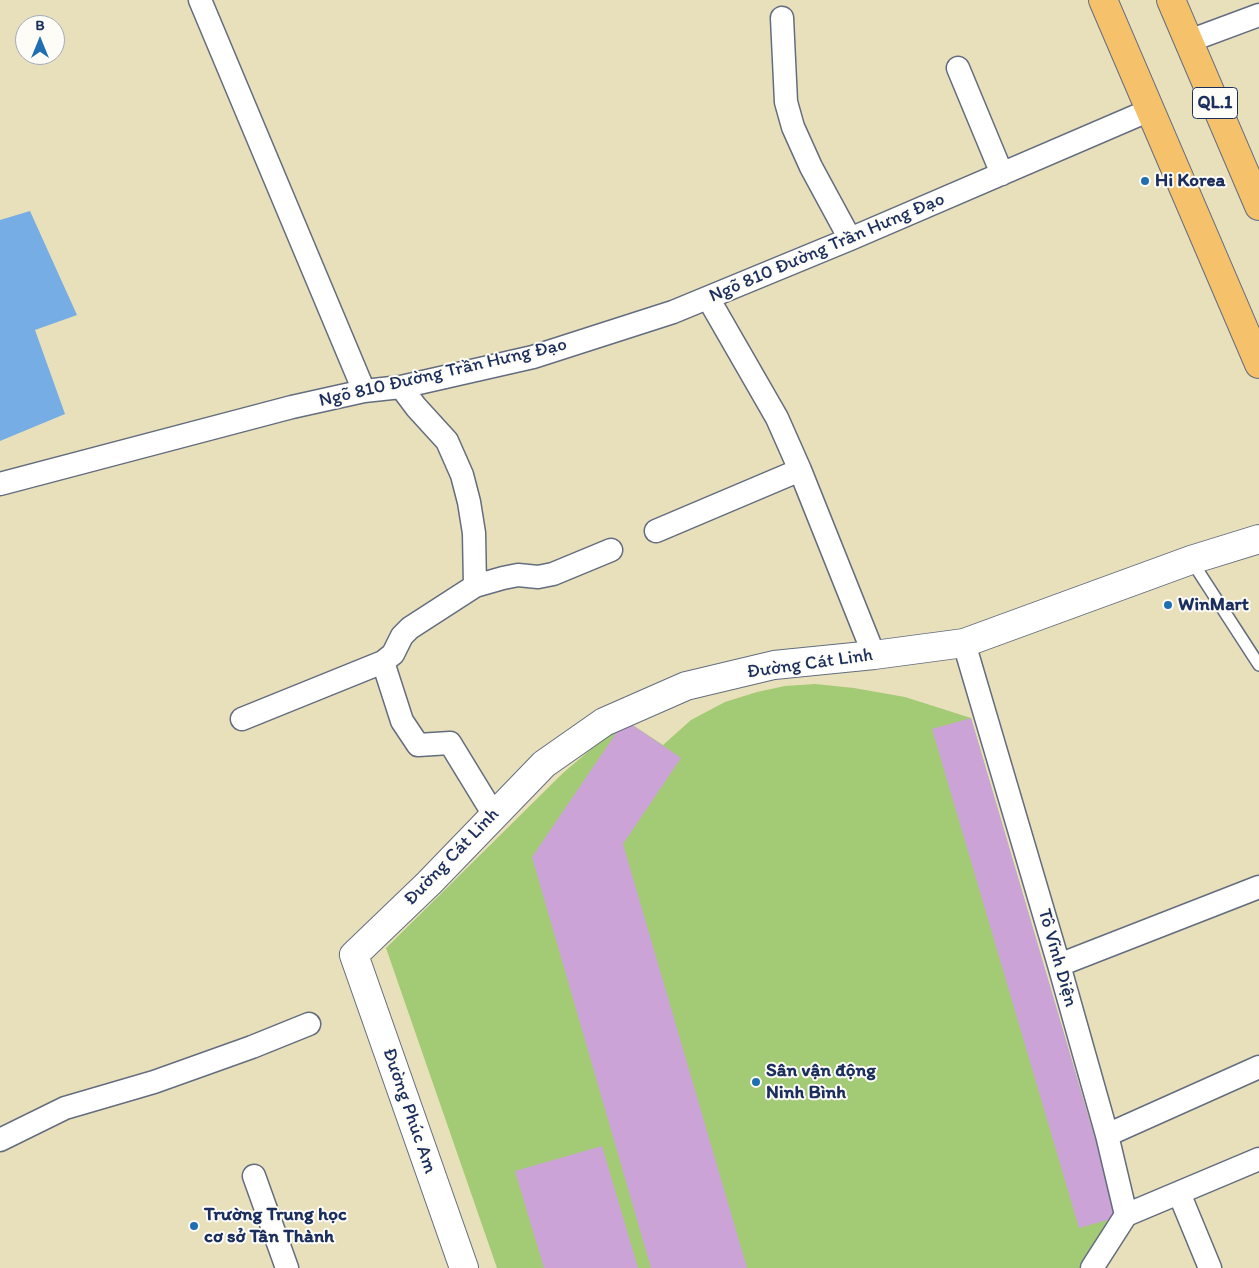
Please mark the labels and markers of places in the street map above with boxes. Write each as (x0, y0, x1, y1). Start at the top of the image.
place label: Hi Korea (1155, 170, 1225, 192)
marker: Hi Korea (1139, 175, 1151, 187)
place label: WinMart (1178, 594, 1249, 616)
marker: WinMart (1162, 599, 1174, 611)
place label: Sân vận động Ninh Bình (766, 1060, 876, 1104)
marker: Sân vận động Ninh Bình (750, 1076, 762, 1088)
place label: Trường Trung học cơ sở Tân Thành (204, 1204, 347, 1248)
marker: Trường Trung học cơ sở Tân Thành (188, 1220, 200, 1232)

